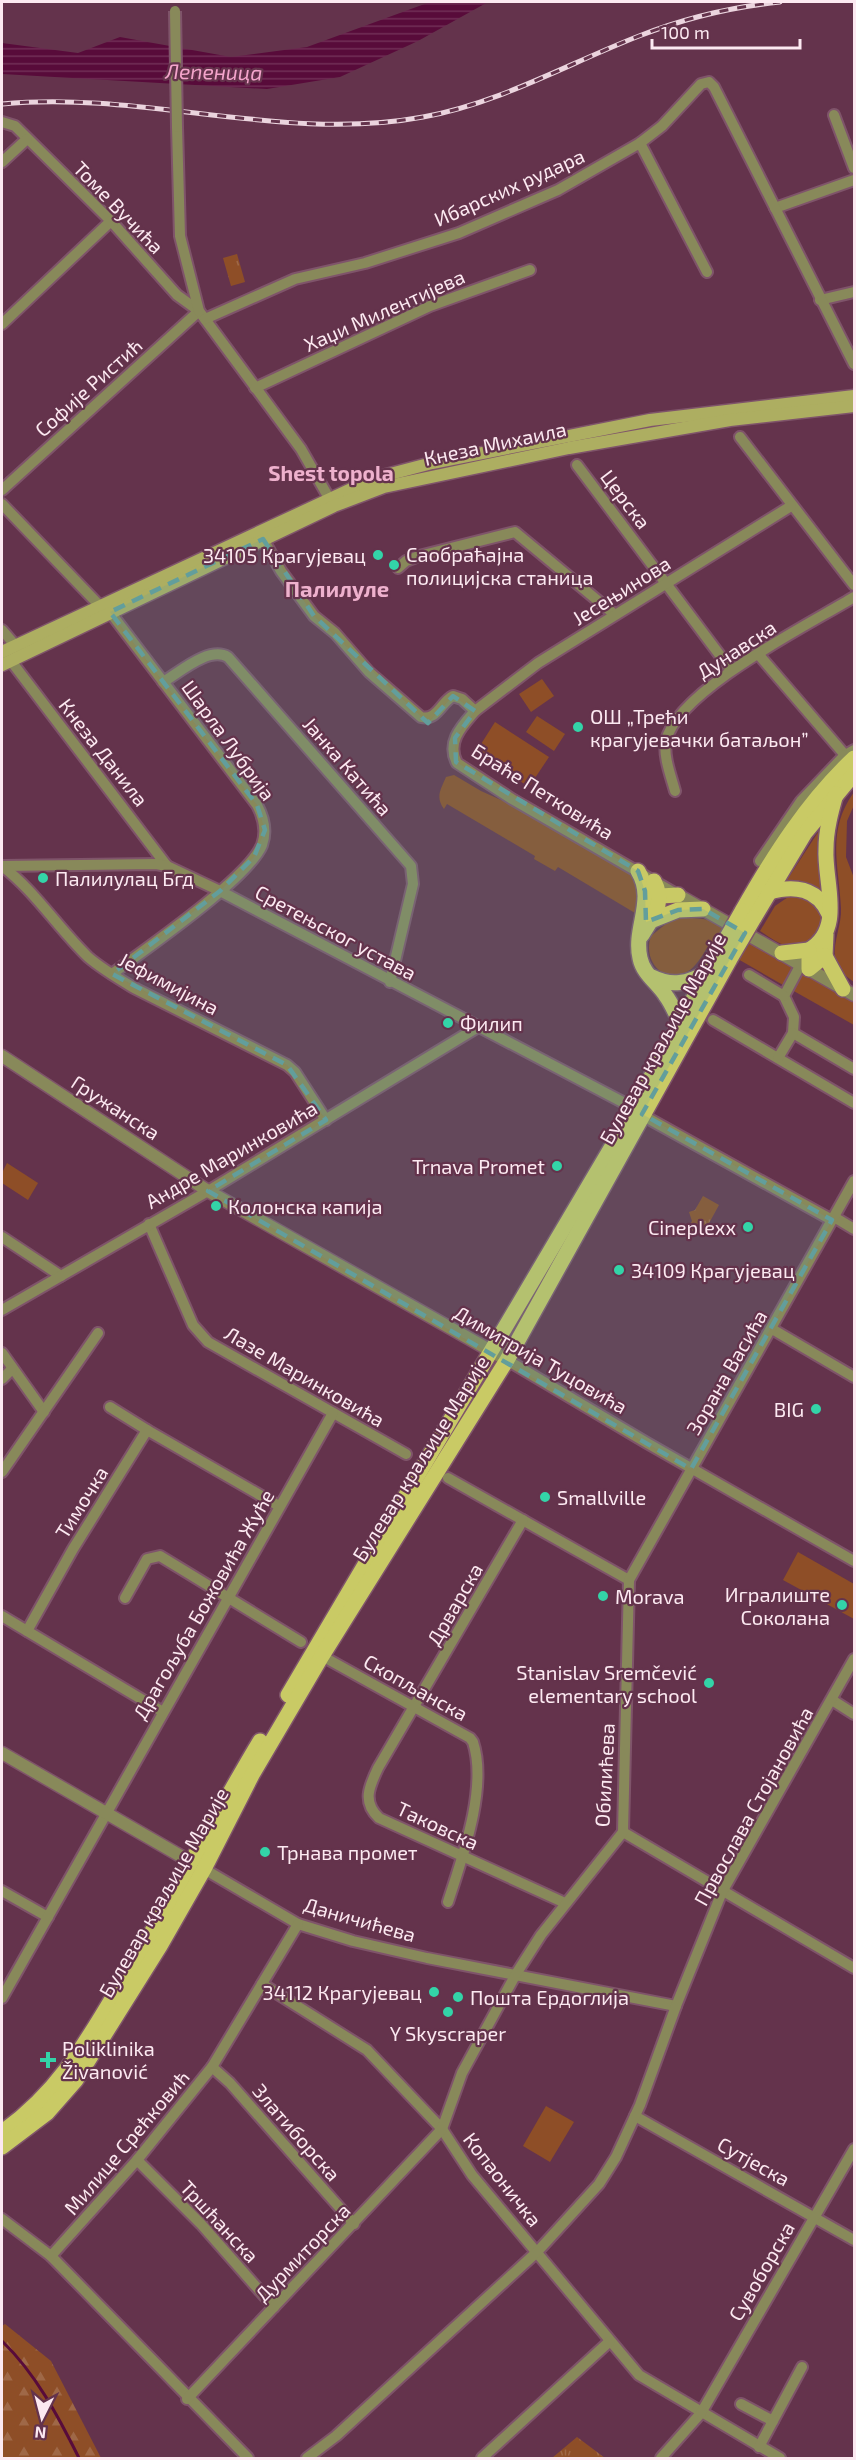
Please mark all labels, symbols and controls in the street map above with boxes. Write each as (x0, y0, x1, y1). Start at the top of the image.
scale bar (652, 12, 800, 50)
text: 100 m (661, 21, 710, 43)
water label: Лепеница (164, 58, 263, 84)
street label: Ибарских рудара (430, 143, 588, 232)
street label: Томе Вучића (68, 156, 169, 259)
street label: Хаџи Милентијева (300, 264, 468, 356)
street label: Софије Ристић (30, 333, 146, 441)
street label: Кнеза Михаила (422, 416, 568, 470)
district label: Shest topola (268, 460, 394, 485)
street label: Церска (596, 465, 656, 533)
place label: Саобраћајна полицијска станица (406, 542, 593, 589)
place label: 34105 Крагујевац (203, 543, 366, 568)
marker: 34105 Крагујевац (371, 548, 385, 562)
street label: Јесењинова (567, 550, 675, 630)
marker: Саобраћајна полицијска станица (387, 558, 401, 572)
district label: Палилуле (285, 575, 389, 601)
street label: Дунавска (692, 615, 781, 684)
street label: Шарла Лубрија (177, 675, 281, 805)
street label: Кнеза Данила (54, 693, 154, 811)
place label: ОШ „Трећи крагујевачки батаљон” (590, 704, 809, 752)
street label: Јанка Катића (299, 712, 397, 820)
marker: ОШ „Трећи крагујевачки батаљон” (571, 720, 585, 734)
street label: Браће Петковића (468, 738, 618, 844)
place label: Палилулац Бгд (55, 866, 194, 891)
marker: Палилулац Бгд (36, 871, 50, 885)
street label: Сретењског устава (251, 879, 421, 986)
street label: Булевар краљице Марије (594, 928, 731, 1148)
street label: Јефимијина (115, 947, 223, 1019)
place label: Филип (460, 1011, 523, 1035)
marker: Филип (441, 1016, 455, 1030)
street label: Гружанска (67, 1070, 165, 1145)
street label: Андре Маринковића (141, 1095, 321, 1213)
place label: Trnava Promet (412, 1154, 545, 1178)
marker: Trnava Promet (550, 1159, 564, 1173)
place label: Колонска капија (228, 1194, 383, 1218)
marker: Колонска капија (209, 1199, 223, 1213)
place label: Cineplexx (648, 1215, 736, 1239)
marker: Cineplexx (741, 1220, 755, 1234)
place label: 34109 Крагујевац (631, 1258, 795, 1283)
marker: 34109 Крагујевац (612, 1263, 626, 1277)
street label: Димитрија Туцовића (450, 1300, 632, 1419)
street label: Зорана Васића (681, 1305, 771, 1439)
street label: Лазе Маринковића (221, 1320, 389, 1432)
street label: Булевар краљице Марије (347, 1351, 494, 1566)
place label: BIG (774, 1397, 804, 1421)
marker: BIG (809, 1402, 823, 1416)
street label: Тимочка (50, 1462, 112, 1542)
street label: Драгољуба Божовића Жуће (127, 1485, 280, 1724)
place label: Smallville (557, 1485, 646, 1509)
marker: Smallville (538, 1490, 552, 1504)
street label: Дрварска (421, 1559, 487, 1649)
place label: Игралиште Соколана (725, 1582, 830, 1629)
place label: Morava (615, 1584, 684, 1608)
marker: Morava (596, 1589, 610, 1603)
marker: Игралиште Соколана (835, 1598, 849, 1612)
street label: Скопљанска (360, 1649, 472, 1725)
place label: Stanislav Sremčević elementary school (516, 1660, 697, 1707)
marker: Stanislav Sremčević elementary school (702, 1676, 716, 1690)
street label: Првослава Стојановића (688, 1702, 818, 1910)
street label: Обилићева (589, 1722, 619, 1828)
street label: Булевар краљице Марије (93, 1783, 234, 2002)
street label: Таковска (393, 1796, 483, 1854)
place label: Трнава промет (277, 1840, 418, 1864)
marker: Трнава промет (258, 1845, 272, 1859)
street label: Даничићева (301, 1892, 419, 1946)
place label: 34112 Крагујевац (263, 1980, 422, 2005)
marker: 34112 Крагујевац (427, 1985, 441, 1999)
place label: Пошта Ердоглија (470, 1985, 629, 2009)
marker: Пошта Ердоглија (451, 1990, 465, 2004)
marker: Y Skyscraper (441, 2005, 455, 2019)
place label: Y Skyscraper (390, 2021, 506, 2045)
place label: Poliklinika Živanović (62, 2036, 155, 2083)
marker: Poliklinika Živanović (39, 2051, 57, 2069)
street label: Милице Срећковић (59, 2065, 193, 2219)
street label: Златиборска (248, 2078, 346, 2186)
street label: Копаоничка (459, 2127, 547, 2231)
street label: Сутјеска (713, 2131, 794, 2192)
street label: Тршћанска (176, 2175, 264, 2267)
street label: Дурмиторска (249, 2198, 355, 2307)
street label: Сувоборска (723, 2217, 800, 2325)
north arrow (12, 2388, 72, 2448)
text: N (34, 2423, 47, 2443)

